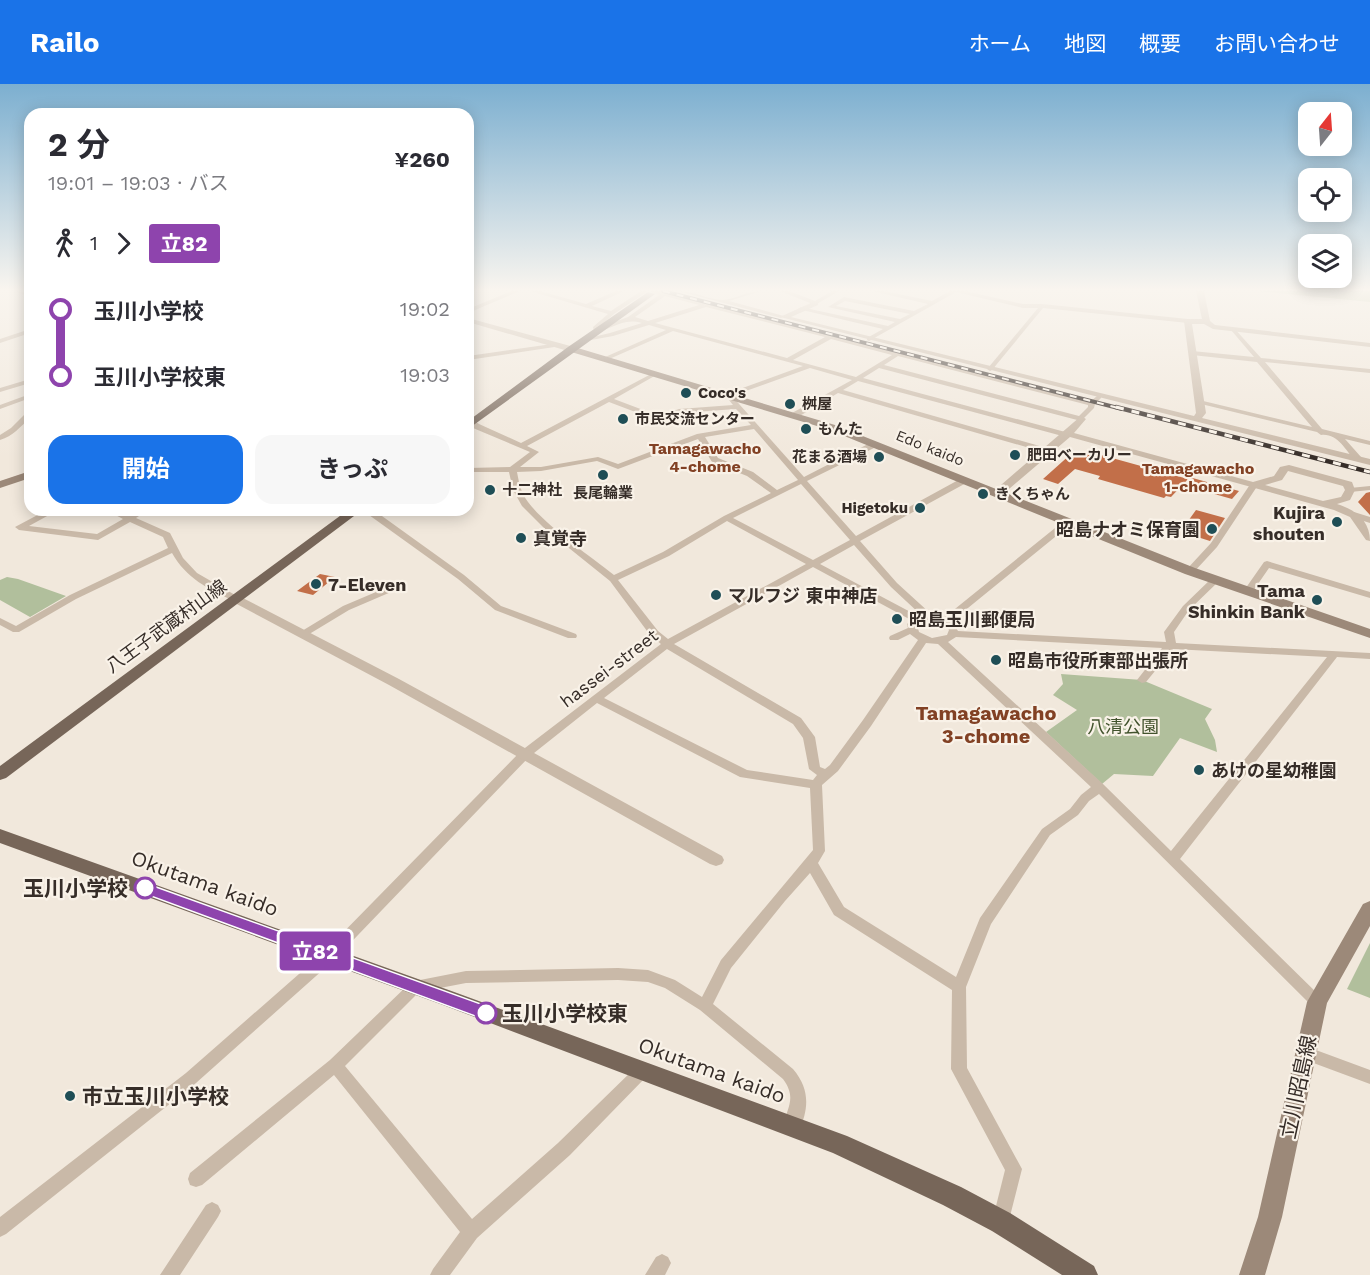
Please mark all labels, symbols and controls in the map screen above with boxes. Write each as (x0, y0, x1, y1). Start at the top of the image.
text: Railo (30, 26, 100, 59)
text: ホーム (969, 31, 1031, 56)
text: 地図 (1064, 31, 1106, 56)
text: 概要 (1139, 31, 1181, 56)
text: お問い合わせ (1214, 31, 1340, 56)
north arrow (1298, 102, 1352, 156)
map controls (1298, 102, 1352, 288)
text: 2 分 (48, 125, 110, 164)
text: ¥260 (395, 147, 450, 172)
button: locate (1298, 168, 1352, 222)
text: 19:01 – 19:03 · バス (48, 171, 229, 195)
icon: walk (48, 227, 81, 260)
icon: forward (107, 227, 140, 260)
text: 1 (90, 231, 98, 255)
text: 立82 (161, 231, 208, 256)
button: layers (1298, 234, 1352, 288)
text: 19:02 (400, 297, 450, 321)
text: 玉川小学校 (94, 299, 204, 324)
text: 19:03 (400, 363, 450, 387)
text: 玉川小学校東 (94, 365, 226, 390)
place label: Coco's (698, 384, 746, 402)
marker: Coco's (679, 386, 693, 400)
place label: 桝屋 (802, 395, 832, 413)
marker: 桝屋 (783, 397, 797, 411)
place label: 市民交流センター (635, 410, 755, 428)
marker: 市民交流センター (616, 412, 630, 426)
place label: もんた (818, 420, 863, 438)
marker: もんた (799, 422, 813, 436)
street label: Edo kaido (893, 426, 967, 470)
button: 開始 (48, 435, 243, 504)
button: きっぷ (255, 435, 450, 504)
district label: Tamagawacho 4-chome (649, 439, 762, 476)
place label: 肥田ベーカリー (1027, 446, 1132, 464)
place label: 花まる酒場 (792, 448, 867, 466)
marker: 肥田ベーカリー (1008, 448, 1022, 462)
marker: 花まる酒場 (872, 450, 886, 464)
district label: Tamagawacho 1-chome (1142, 459, 1255, 496)
marker: 長尾輪業 (596, 468, 610, 482)
place label: 十二神社 (502, 481, 562, 499)
marker: 十二神社 (483, 483, 497, 497)
place label: 長尾輪業 (573, 484, 633, 502)
place label: きくちゃん (995, 485, 1070, 503)
marker: きくちゃん (976, 487, 990, 501)
place label: Higetoku (841, 499, 908, 517)
marker: Higetoku (913, 501, 927, 515)
place label: Kujira shouten (1253, 502, 1326, 544)
marker: Kujira shouten (1330, 515, 1344, 529)
place label: 昭島ナオミ保育園 (1056, 519, 1200, 540)
marker: 昭島ナオミ保育園 (1205, 522, 1219, 536)
place label: 真覚寺 (533, 528, 587, 549)
marker: 真覚寺 (514, 531, 528, 545)
place label: 7-Eleven (328, 574, 406, 595)
street label: 八王子武蔵村山線 (102, 575, 230, 677)
marker: 7-Eleven (309, 577, 323, 591)
place label: Tama Shinkin Bank (1188, 580, 1306, 622)
place label: マルフジ 東中神店 (728, 585, 877, 606)
marker: マルフジ 東中神店 (709, 588, 723, 602)
marker: Tama Shinkin Bank (1310, 593, 1324, 607)
place label: 昭島玉川郵便局 (909, 609, 1035, 630)
marker: 昭島玉川郵便局 (890, 612, 904, 626)
street label: hassei-street (556, 624, 662, 712)
place label: 昭島市役所東部出張所 (1008, 650, 1188, 671)
marker: 昭島市役所東部出張所 (989, 653, 1003, 667)
district label: Tamagawacho 3-chome (916, 701, 1056, 748)
park label: 八清公園 (1087, 716, 1159, 737)
place label: あけの星幼稚園 (1211, 760, 1337, 781)
marker: あけの星幼稚園 (1192, 763, 1206, 777)
street label: Okutama kaido (128, 845, 282, 921)
place label: 玉川小学校 (23, 876, 128, 901)
marker: 玉川小学校 (134, 877, 156, 899)
line badge: 立82 (280, 932, 350, 970)
text: 立82 (292, 939, 338, 964)
place label: 玉川小学校東 (502, 1001, 628, 1026)
marker: 玉川小学校東 (475, 1002, 497, 1024)
street label: Okutama kaido (635, 1032, 789, 1108)
street label: 立川昭島線 (1275, 1033, 1321, 1141)
place label: 市立玉川小学校 (82, 1084, 229, 1109)
marker: 市立玉川小学校 (63, 1089, 77, 1103)

